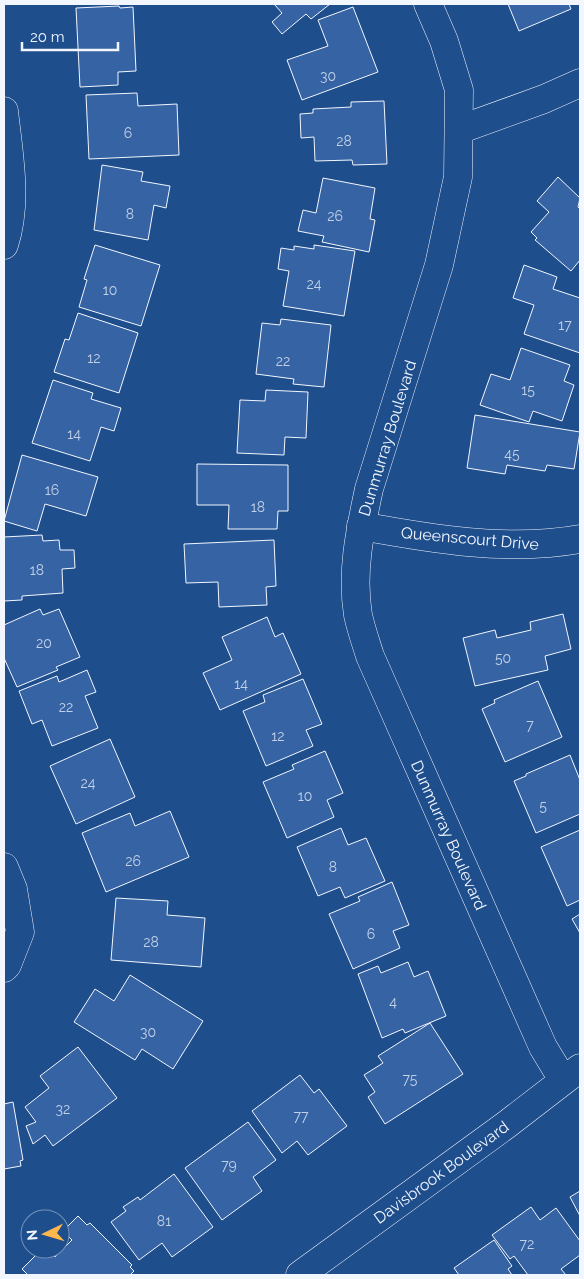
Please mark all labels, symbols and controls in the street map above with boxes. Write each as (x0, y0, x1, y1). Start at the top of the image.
scale bar (22, 20, 119, 52)
text: 20 m (30, 28, 65, 46)
house number: 30 (320, 68, 336, 84)
house number: 6 (124, 125, 132, 141)
house number: 28 (336, 133, 352, 149)
house number: 8 (126, 206, 134, 222)
house number: 26 (327, 208, 343, 224)
house number: 24 (307, 276, 322, 292)
house number: 10 (103, 282, 117, 298)
house number: 17 (558, 317, 572, 333)
house number: 12 (87, 350, 101, 366)
house number: 22 (276, 353, 290, 369)
street label: Dunmurray Boulevard (355, 358, 420, 518)
house number: 15 (521, 382, 535, 398)
house number: 14 (67, 426, 81, 442)
house number: 45 (504, 446, 520, 462)
house number: 16 (45, 482, 59, 498)
house number: 18 (251, 499, 265, 515)
street label: Queenscourt Drive (400, 523, 540, 554)
house number: 18 (30, 562, 44, 578)
house number: 20 (36, 635, 52, 651)
house number: 50 (495, 650, 511, 666)
house number: 14 (234, 676, 248, 692)
house number: 22 (59, 699, 73, 715)
house number: 7 (526, 717, 534, 733)
house number: 12 (271, 728, 285, 744)
street label: Dunmurray Boulevard (407, 757, 490, 913)
house number: 24 (81, 775, 96, 791)
house number: 10 (298, 788, 312, 804)
house number: 5 (539, 798, 547, 814)
house number: 26 (125, 853, 141, 869)
house number: 8 (329, 859, 337, 875)
house number: 6 (367, 926, 375, 942)
house number: 28 (143, 934, 159, 950)
house number: 4 (389, 994, 397, 1010)
house number: 30 (140, 1024, 156, 1040)
house number: 75 (403, 1071, 418, 1087)
house number: 32 (56, 1101, 70, 1117)
house number: 77 (294, 1108, 309, 1124)
street label: Davisbrook Boulevard (370, 1117, 512, 1228)
house number: 79 (221, 1157, 237, 1173)
north arrow (20, 1209, 70, 1259)
house number: 81 (157, 1213, 171, 1229)
text: N (24, 1229, 40, 1241)
house number: 72 (520, 1236, 534, 1252)

